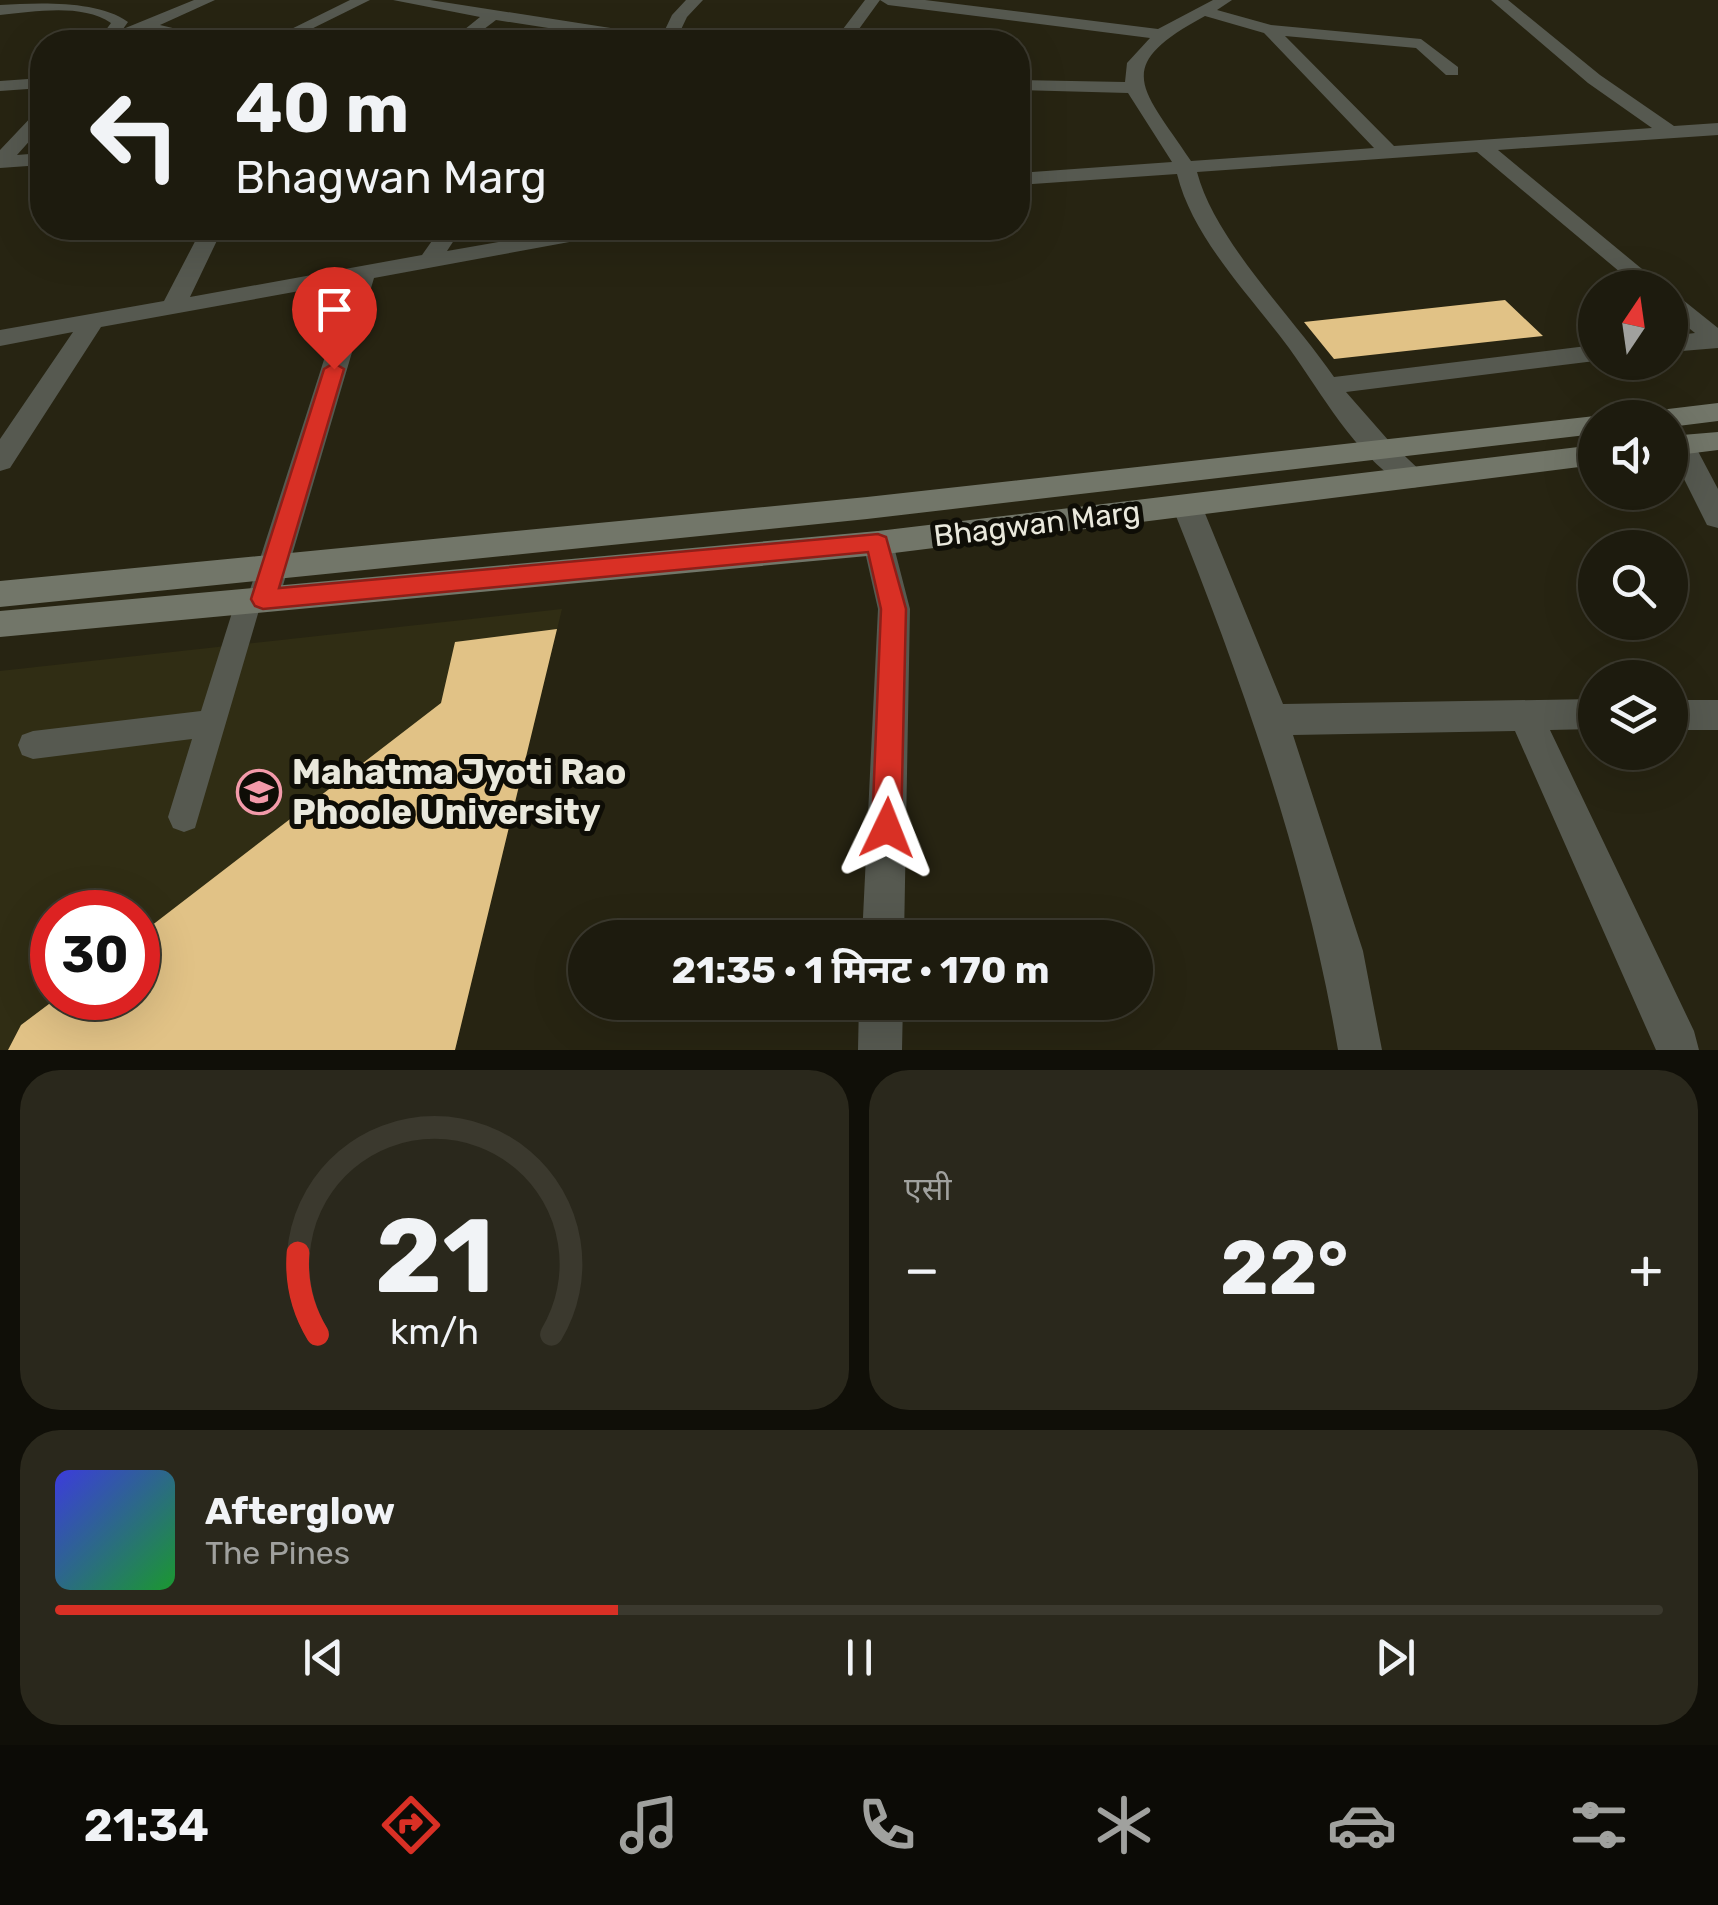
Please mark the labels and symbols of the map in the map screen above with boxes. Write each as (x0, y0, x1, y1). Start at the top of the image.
pin (292, 267, 377, 370)
north arrow (1578, 270, 1688, 380)
street label: Bhagwan Marg (932, 493, 1142, 555)
place label: Mahatma Jyoti Rao Phoole University (292, 751, 626, 833)
school or university icon: Mahatma Jyoti Rao Phoole University (236, 769, 282, 815)
position arrow (835, 776, 939, 880)
speed limit sign: 30 (30, 890, 160, 1020)

